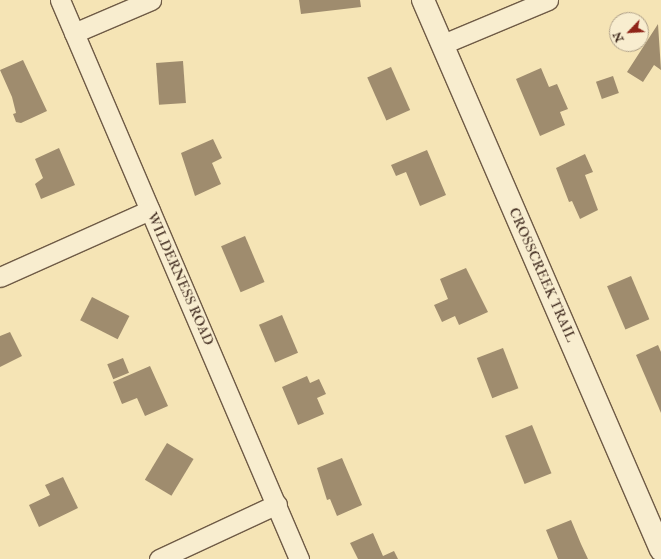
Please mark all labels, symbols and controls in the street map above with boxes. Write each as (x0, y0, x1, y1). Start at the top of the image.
north arrow (609, 12, 649, 52)
text: N (611, 30, 627, 44)
street label: CROSSCREEK TRAIL (505, 205, 579, 345)
street label: WILDERNESS ROAD (143, 210, 217, 348)

